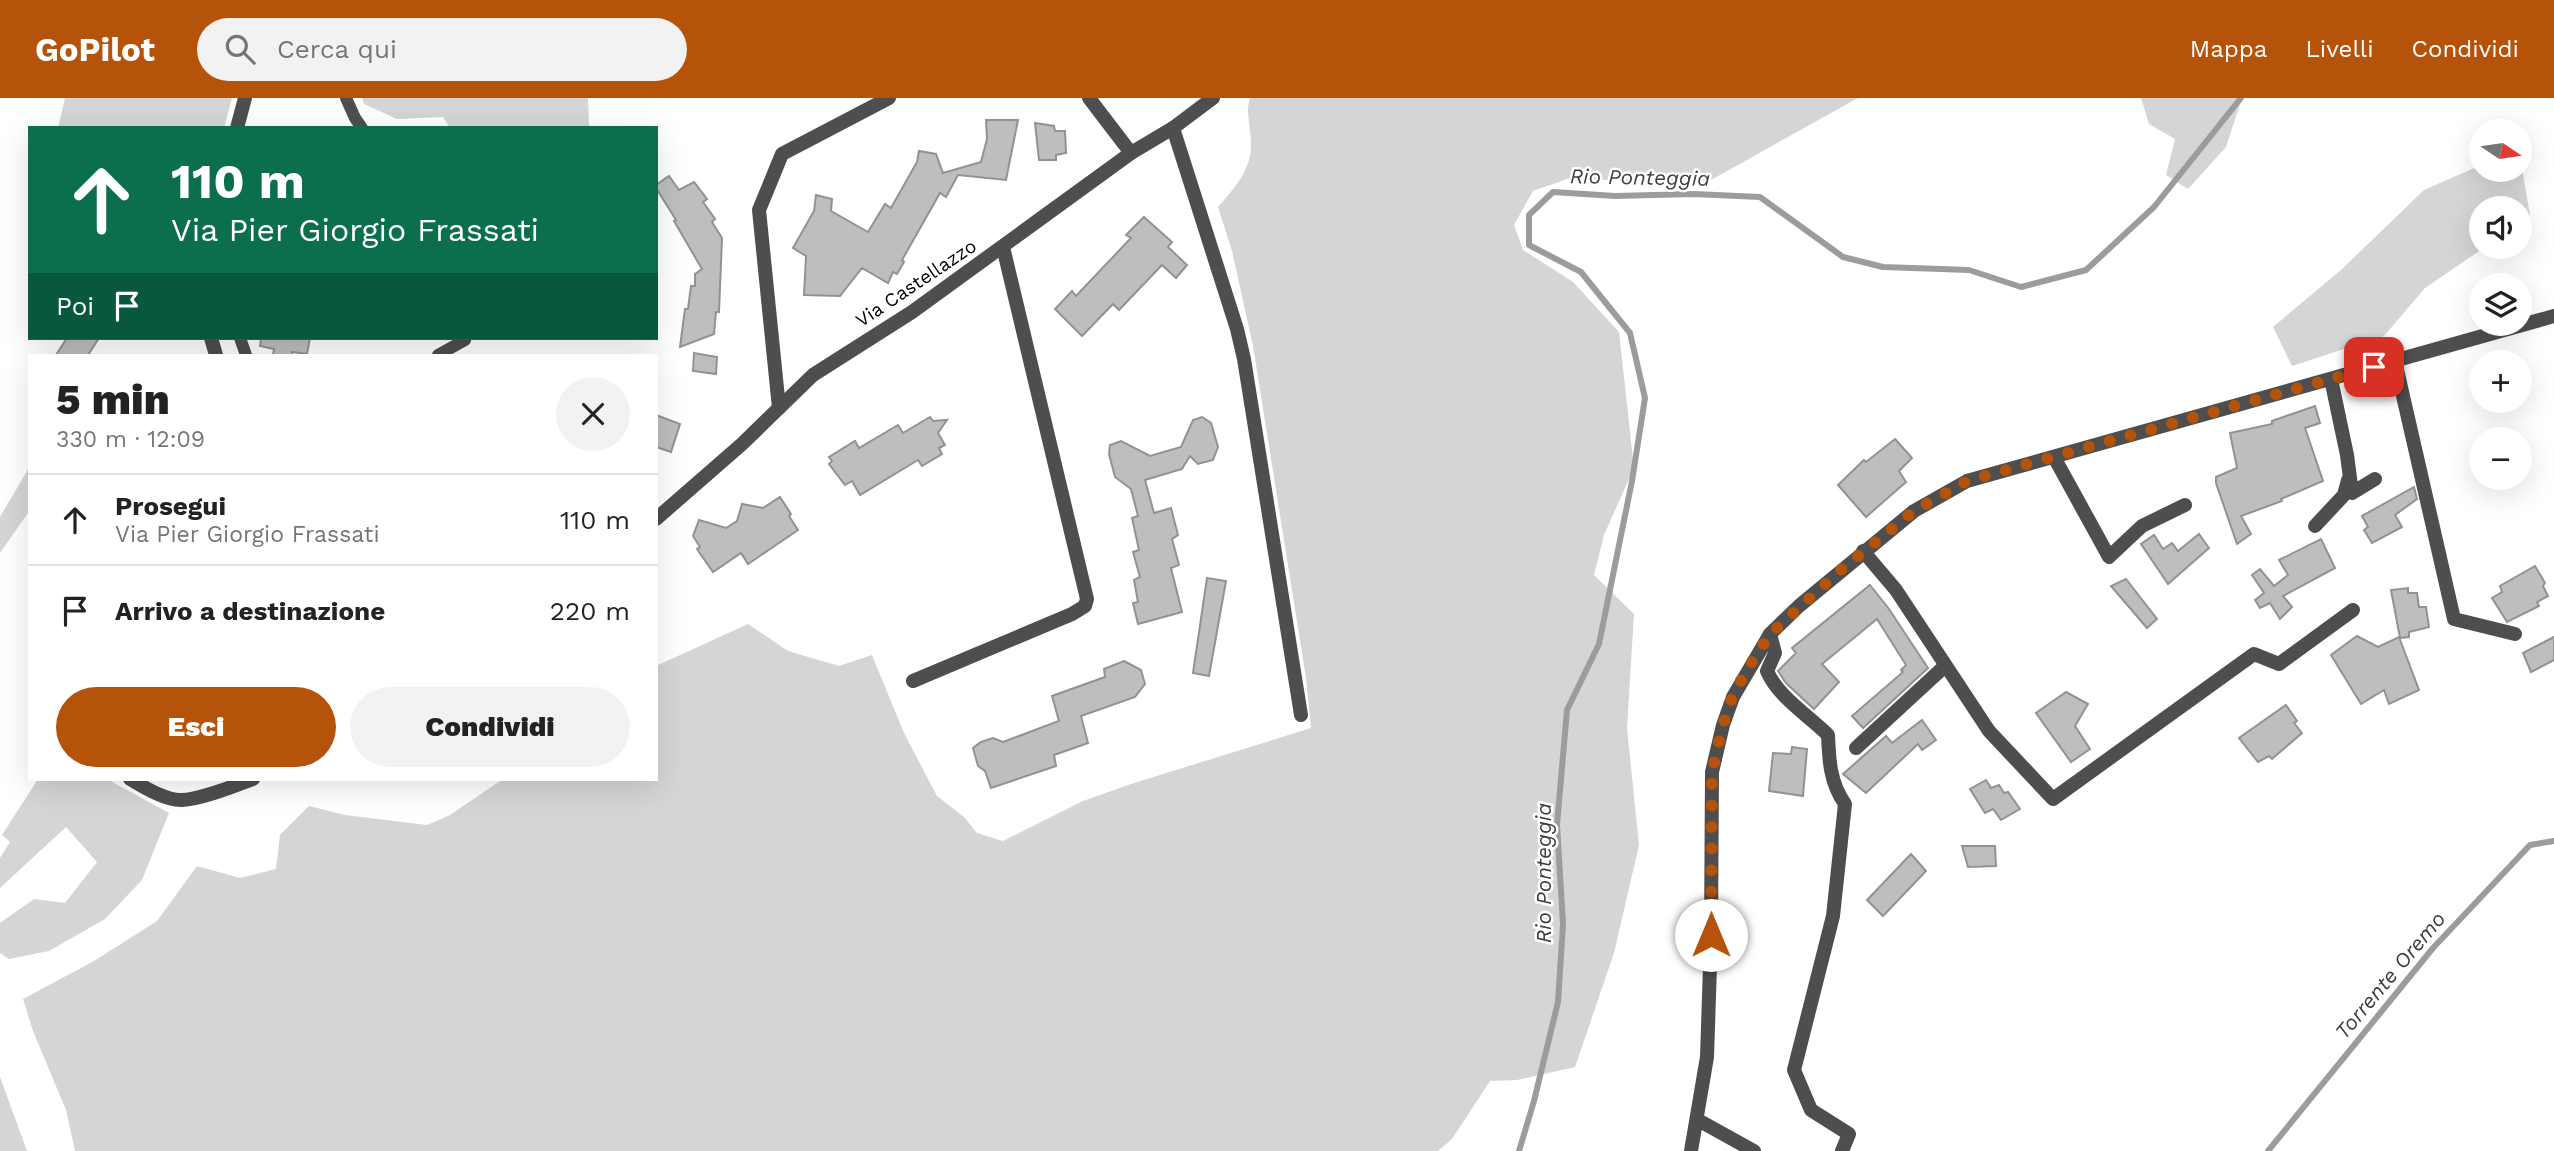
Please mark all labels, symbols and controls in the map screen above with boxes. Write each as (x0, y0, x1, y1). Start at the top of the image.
search box (197, 18, 687, 81)
text: GoPilot (35, 30, 155, 69)
icon: search (221, 30, 259, 68)
text: Cerca qui (277, 34, 397, 64)
text: Mappa (2190, 35, 2267, 63)
text: Livelli (2305, 35, 2374, 63)
text: Condividi (2412, 35, 2519, 63)
north arrow (2469, 119, 2532, 182)
map controls (2469, 119, 2532, 490)
text: 110 m (171, 152, 305, 210)
icon: ahead (56, 154, 147, 245)
water label: Rio Ponteggia (1570, 163, 1710, 191)
button: sound (2469, 196, 2532, 259)
text: Via Pier Giorgio Frassati (171, 211, 539, 249)
street label: Via Castellazzo (851, 234, 981, 332)
button: layers (2469, 273, 2532, 336)
icon: arrive (108, 287, 146, 325)
text: Poi (56, 291, 94, 321)
pin (2344, 337, 2404, 397)
icon: arrive (2355, 348, 2393, 386)
button: + (2469, 350, 2532, 413)
text: 5 min (56, 375, 170, 424)
button: close (556, 377, 630, 451)
text: 330 m · 12:09 (56, 426, 205, 453)
button: − (2469, 427, 2532, 490)
text: Prosegui (115, 491, 226, 521)
icon: ahead (56, 501, 94, 539)
text: 110 m (560, 505, 630, 535)
text: Via Pier Giorgio Frassati (115, 521, 380, 548)
icon: arrive (56, 592, 94, 630)
text: Arrivo a destinazione (115, 596, 385, 626)
text: 220 m (550, 596, 630, 626)
button: Esci (56, 687, 336, 767)
button: Condividi (350, 687, 630, 767)
water label: Rio Ponteggia (1531, 803, 1556, 943)
position arrow (1674, 898, 1748, 972)
water label: Torrente Oremo (2330, 906, 2450, 1044)

